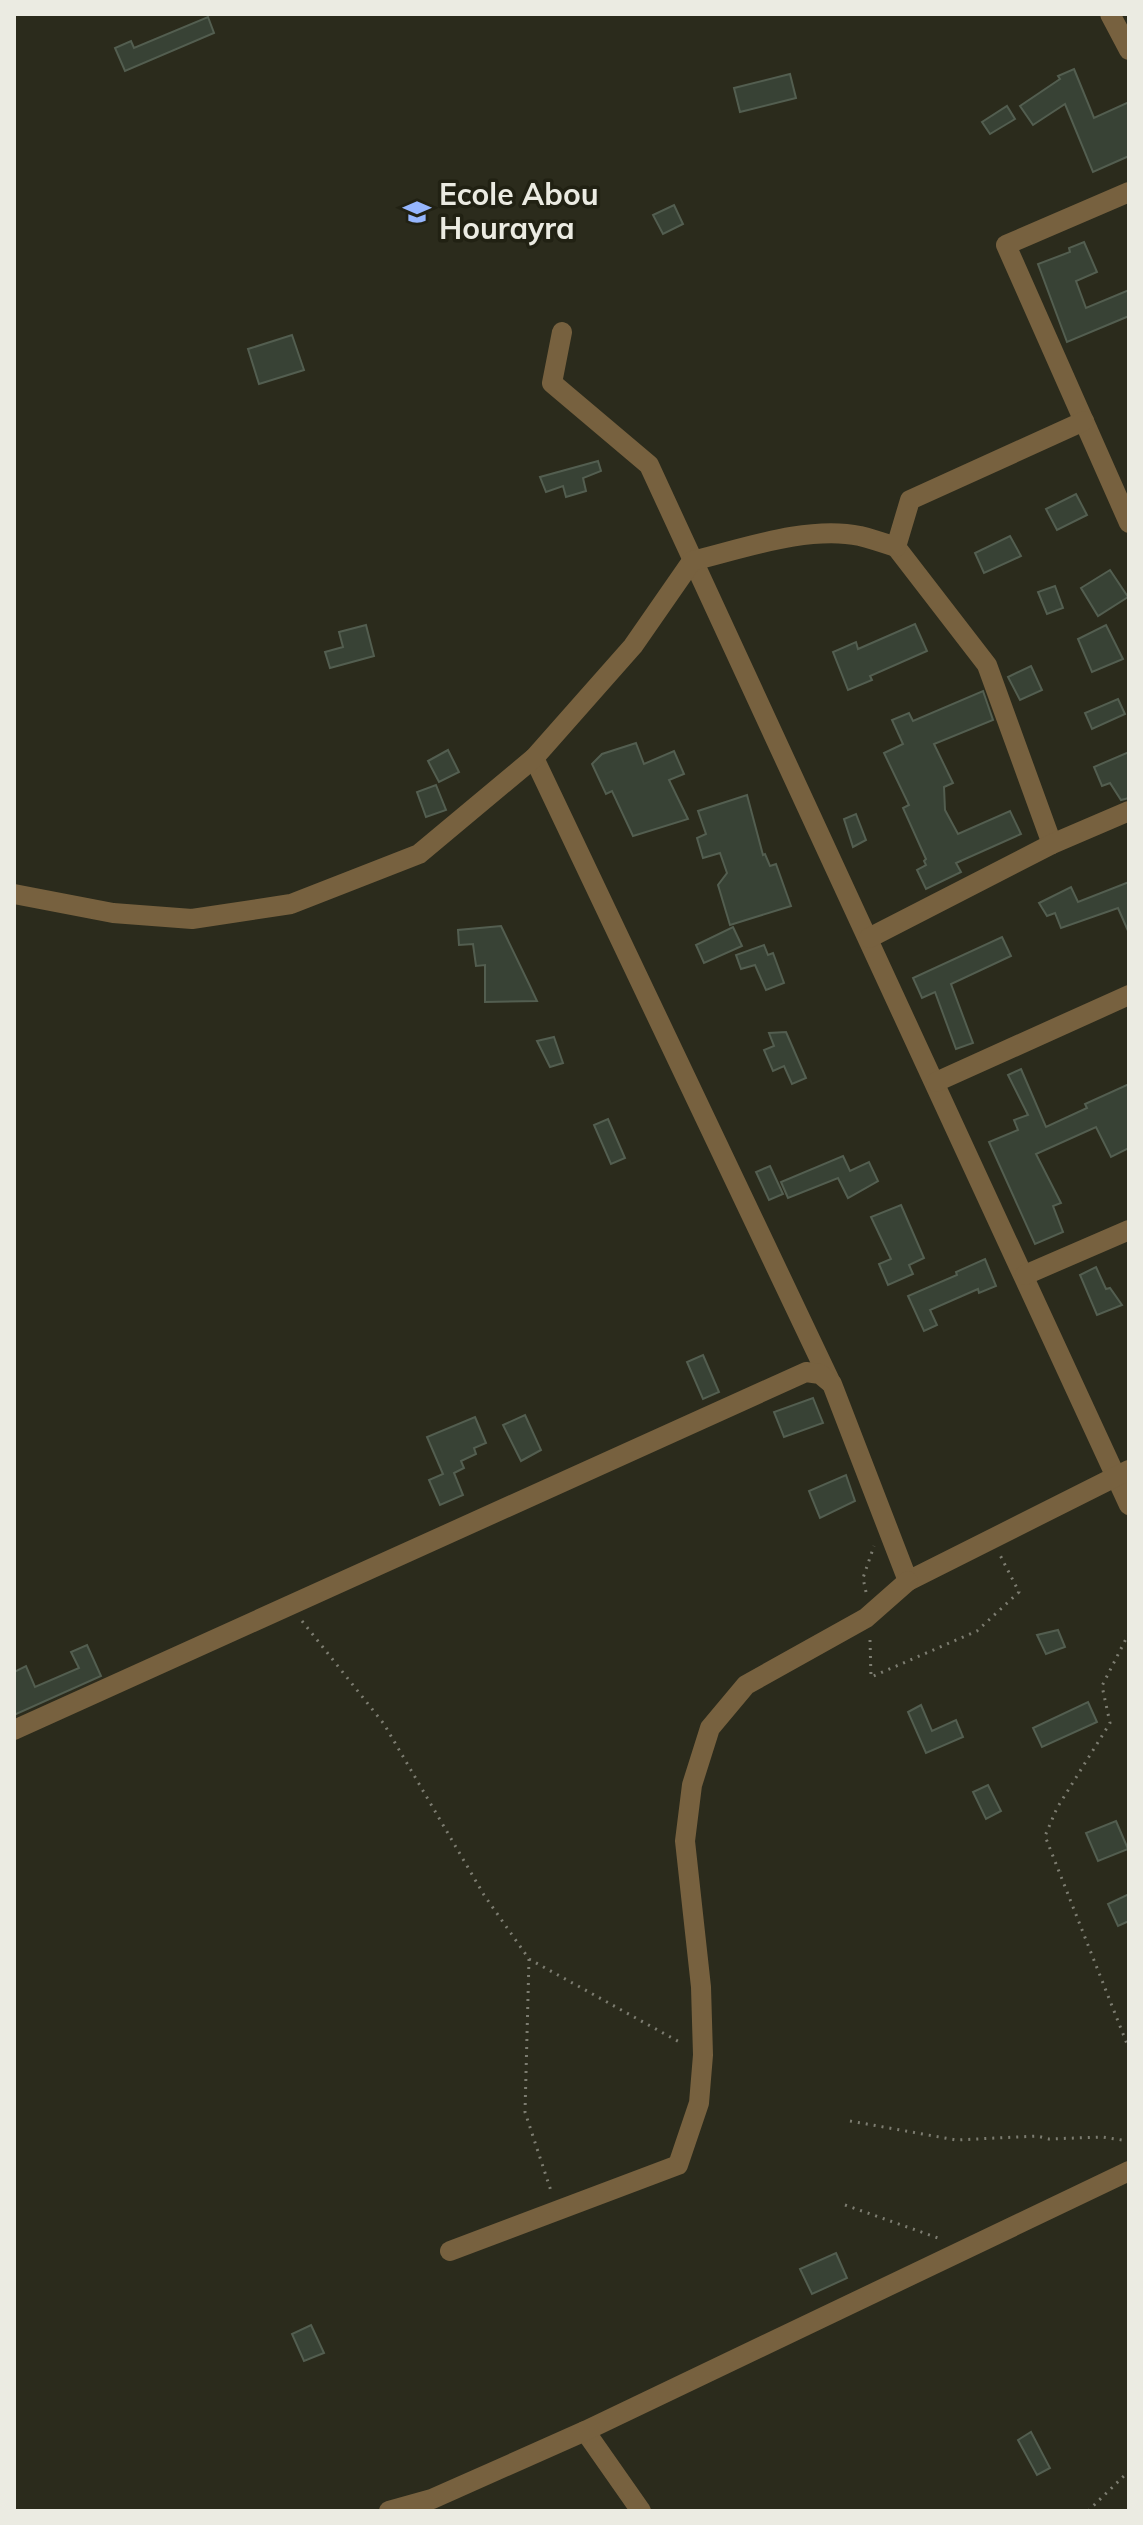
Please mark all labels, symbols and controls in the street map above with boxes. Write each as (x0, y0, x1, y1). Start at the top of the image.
place label: Ecole Abou Hourayra (439, 175, 599, 247)
school or university icon: Ecole Abou Hourayra (402, 197, 432, 227)

